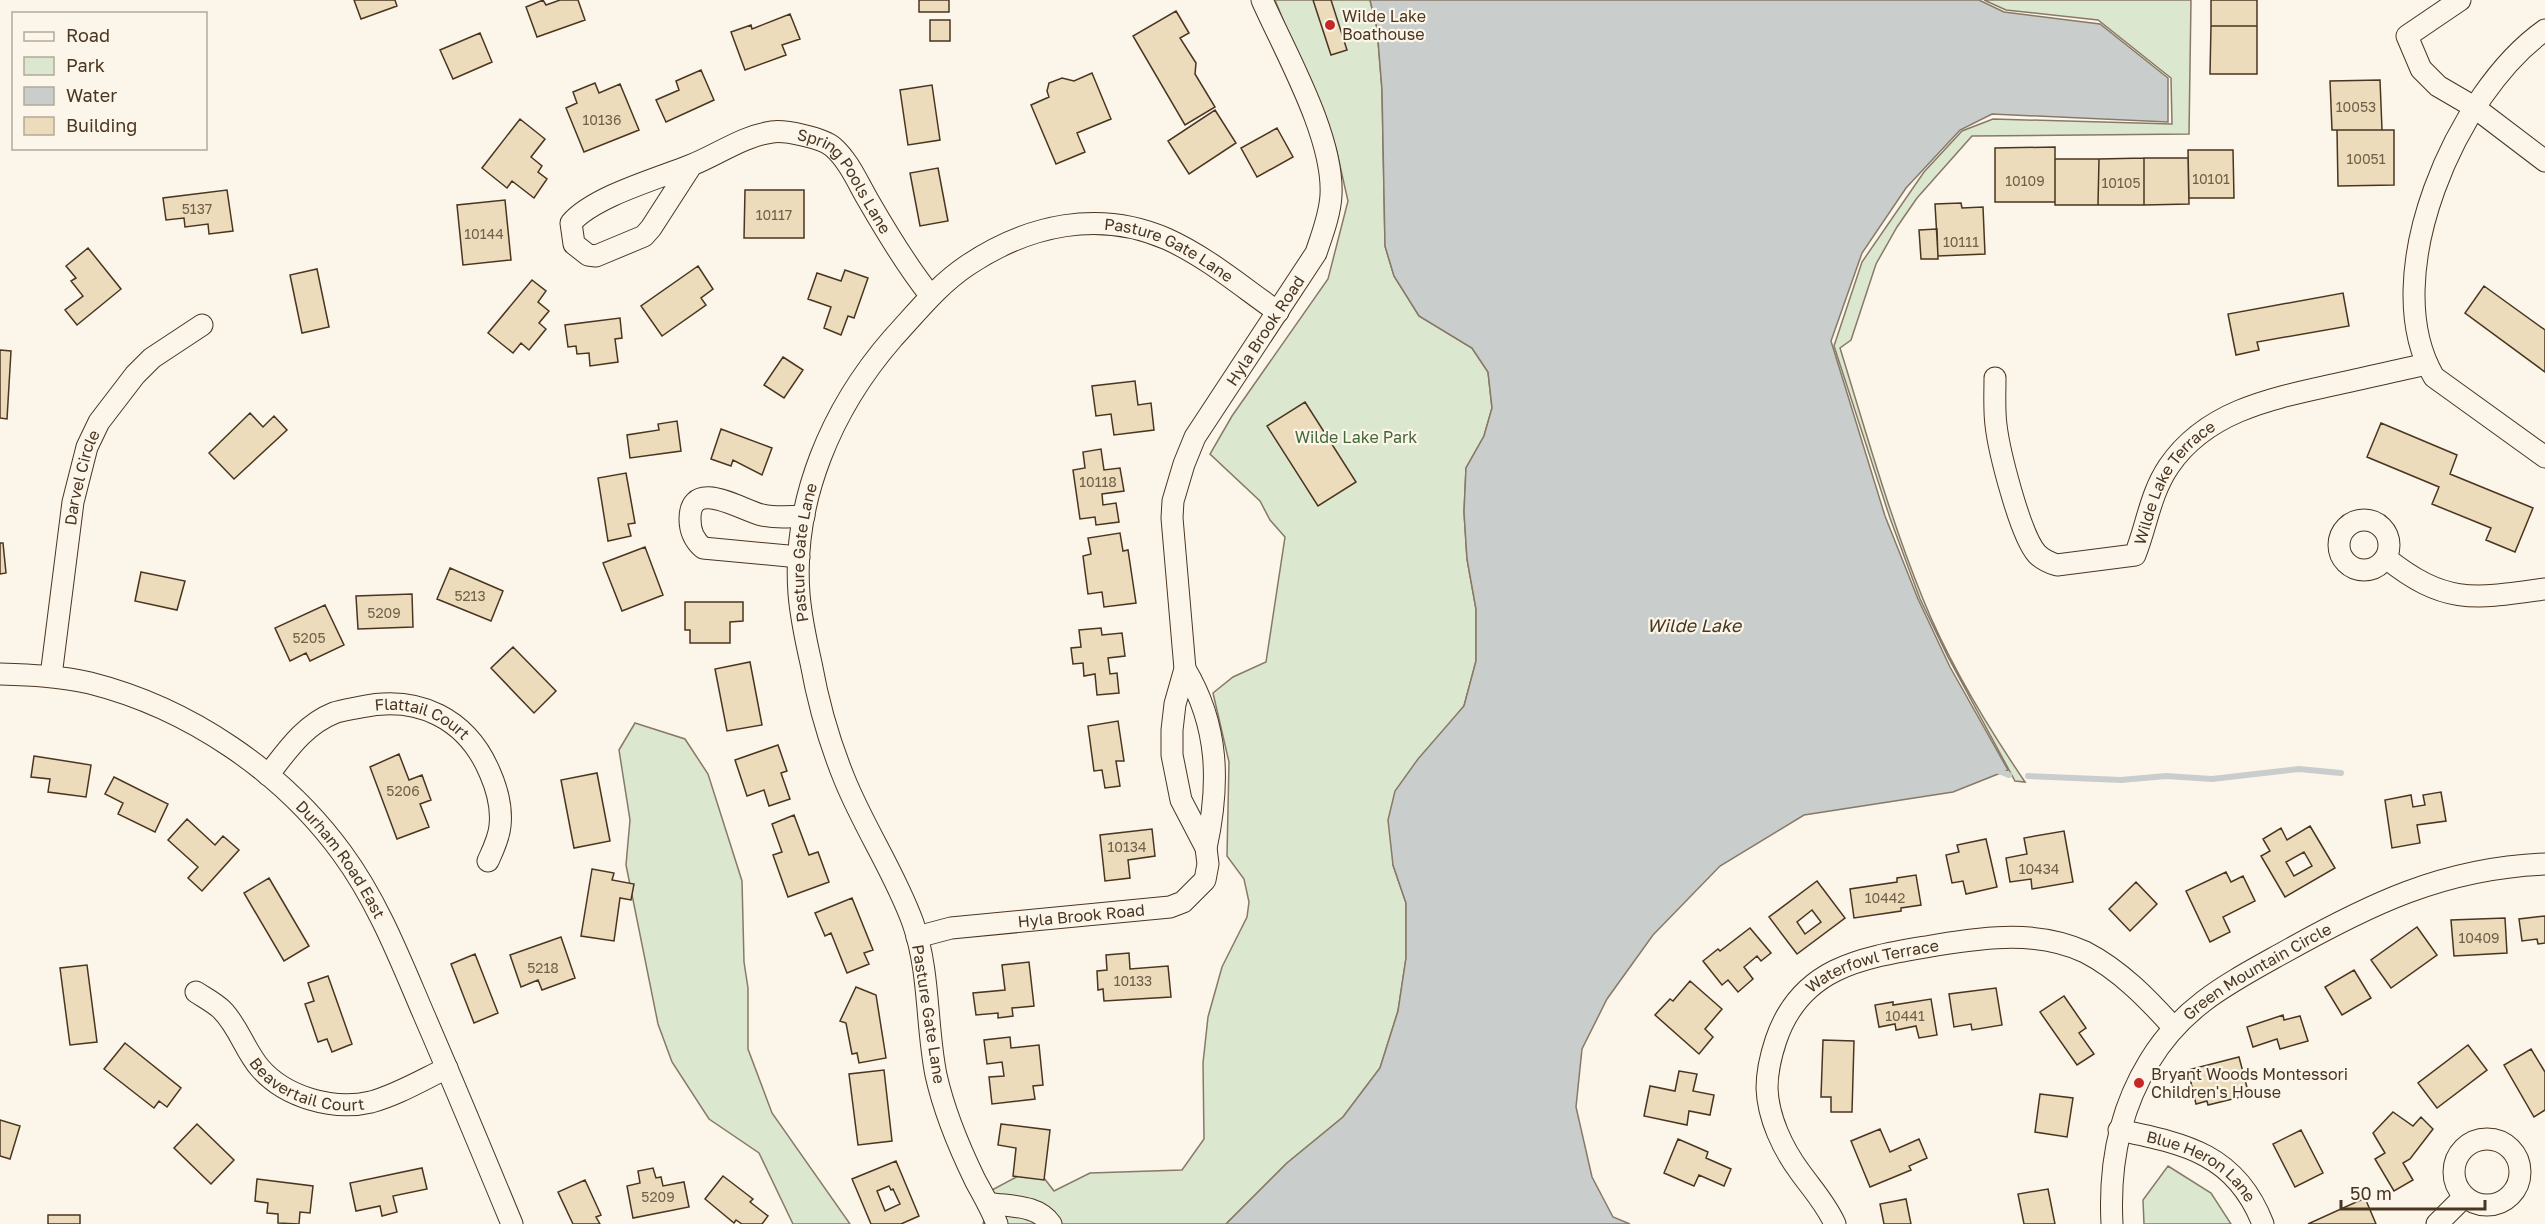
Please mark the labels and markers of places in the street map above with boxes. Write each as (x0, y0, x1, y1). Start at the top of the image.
place label: Wilde Lake Boathouse (1342, 6, 1426, 44)
marker: Wilde Lake Boathouse (1323, 18, 1337, 32)
place label: Bryant Woods Montessori Children's House (2151, 1064, 2348, 1102)
marker: Bryant Woods Montessori Children's House (2132, 1076, 2146, 1090)

